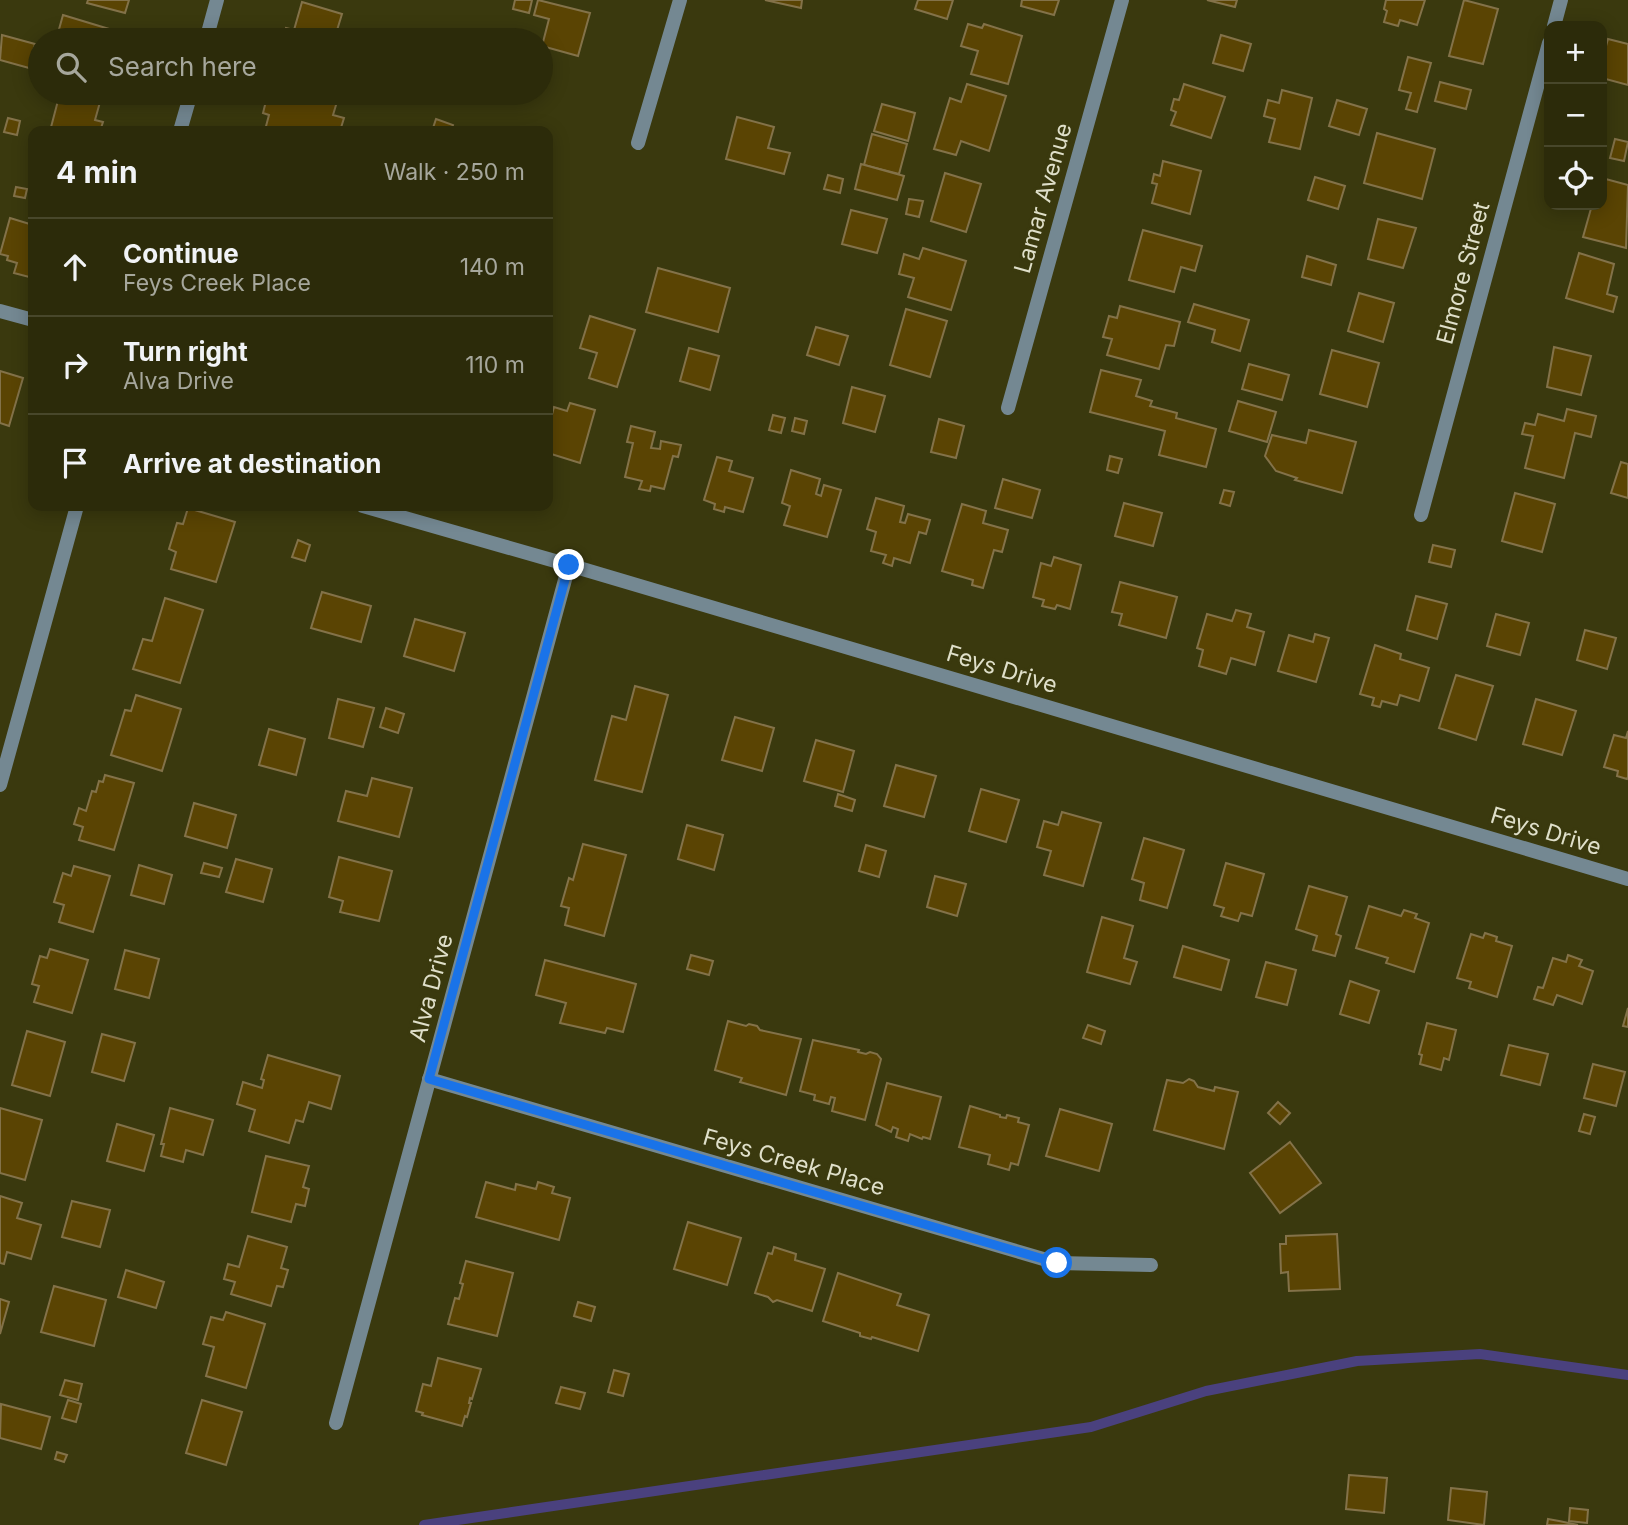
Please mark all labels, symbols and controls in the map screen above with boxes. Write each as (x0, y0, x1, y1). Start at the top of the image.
map controls (1544, 21, 1607, 210)
button: + (1544, 21, 1607, 84)
search box (28, 28, 553, 105)
icon: search (52, 48, 90, 86)
text: Search here (108, 51, 257, 82)
button: − (1544, 84, 1607, 147)
street label: Lamar Avenue (1008, 120, 1078, 276)
button: locate (1544, 147, 1607, 210)
text: 4 min (56, 154, 138, 190)
text: Walk · 250 m (384, 158, 525, 186)
street label: Elmore Street (1431, 198, 1496, 347)
text: Continue (123, 238, 239, 269)
icon: ahead (56, 248, 94, 286)
text: 140 m (460, 253, 525, 281)
text: Feys Creek Place (123, 269, 311, 297)
text: Turn right (123, 336, 248, 367)
icon: right (56, 346, 94, 384)
text: 110 m (465, 351, 525, 379)
text: Alva Drive (123, 367, 234, 395)
icon: arrive (56, 444, 94, 482)
text: Arrive at destination (123, 448, 382, 479)
route end (553, 549, 584, 580)
street label: Feys Drive (943, 639, 1061, 699)
street label: Feys Drive (1487, 801, 1605, 861)
street label: Alva Drive (403, 931, 459, 1045)
street label: Feys Creek Place (700, 1123, 888, 1201)
route start (1041, 1247, 1072, 1278)

